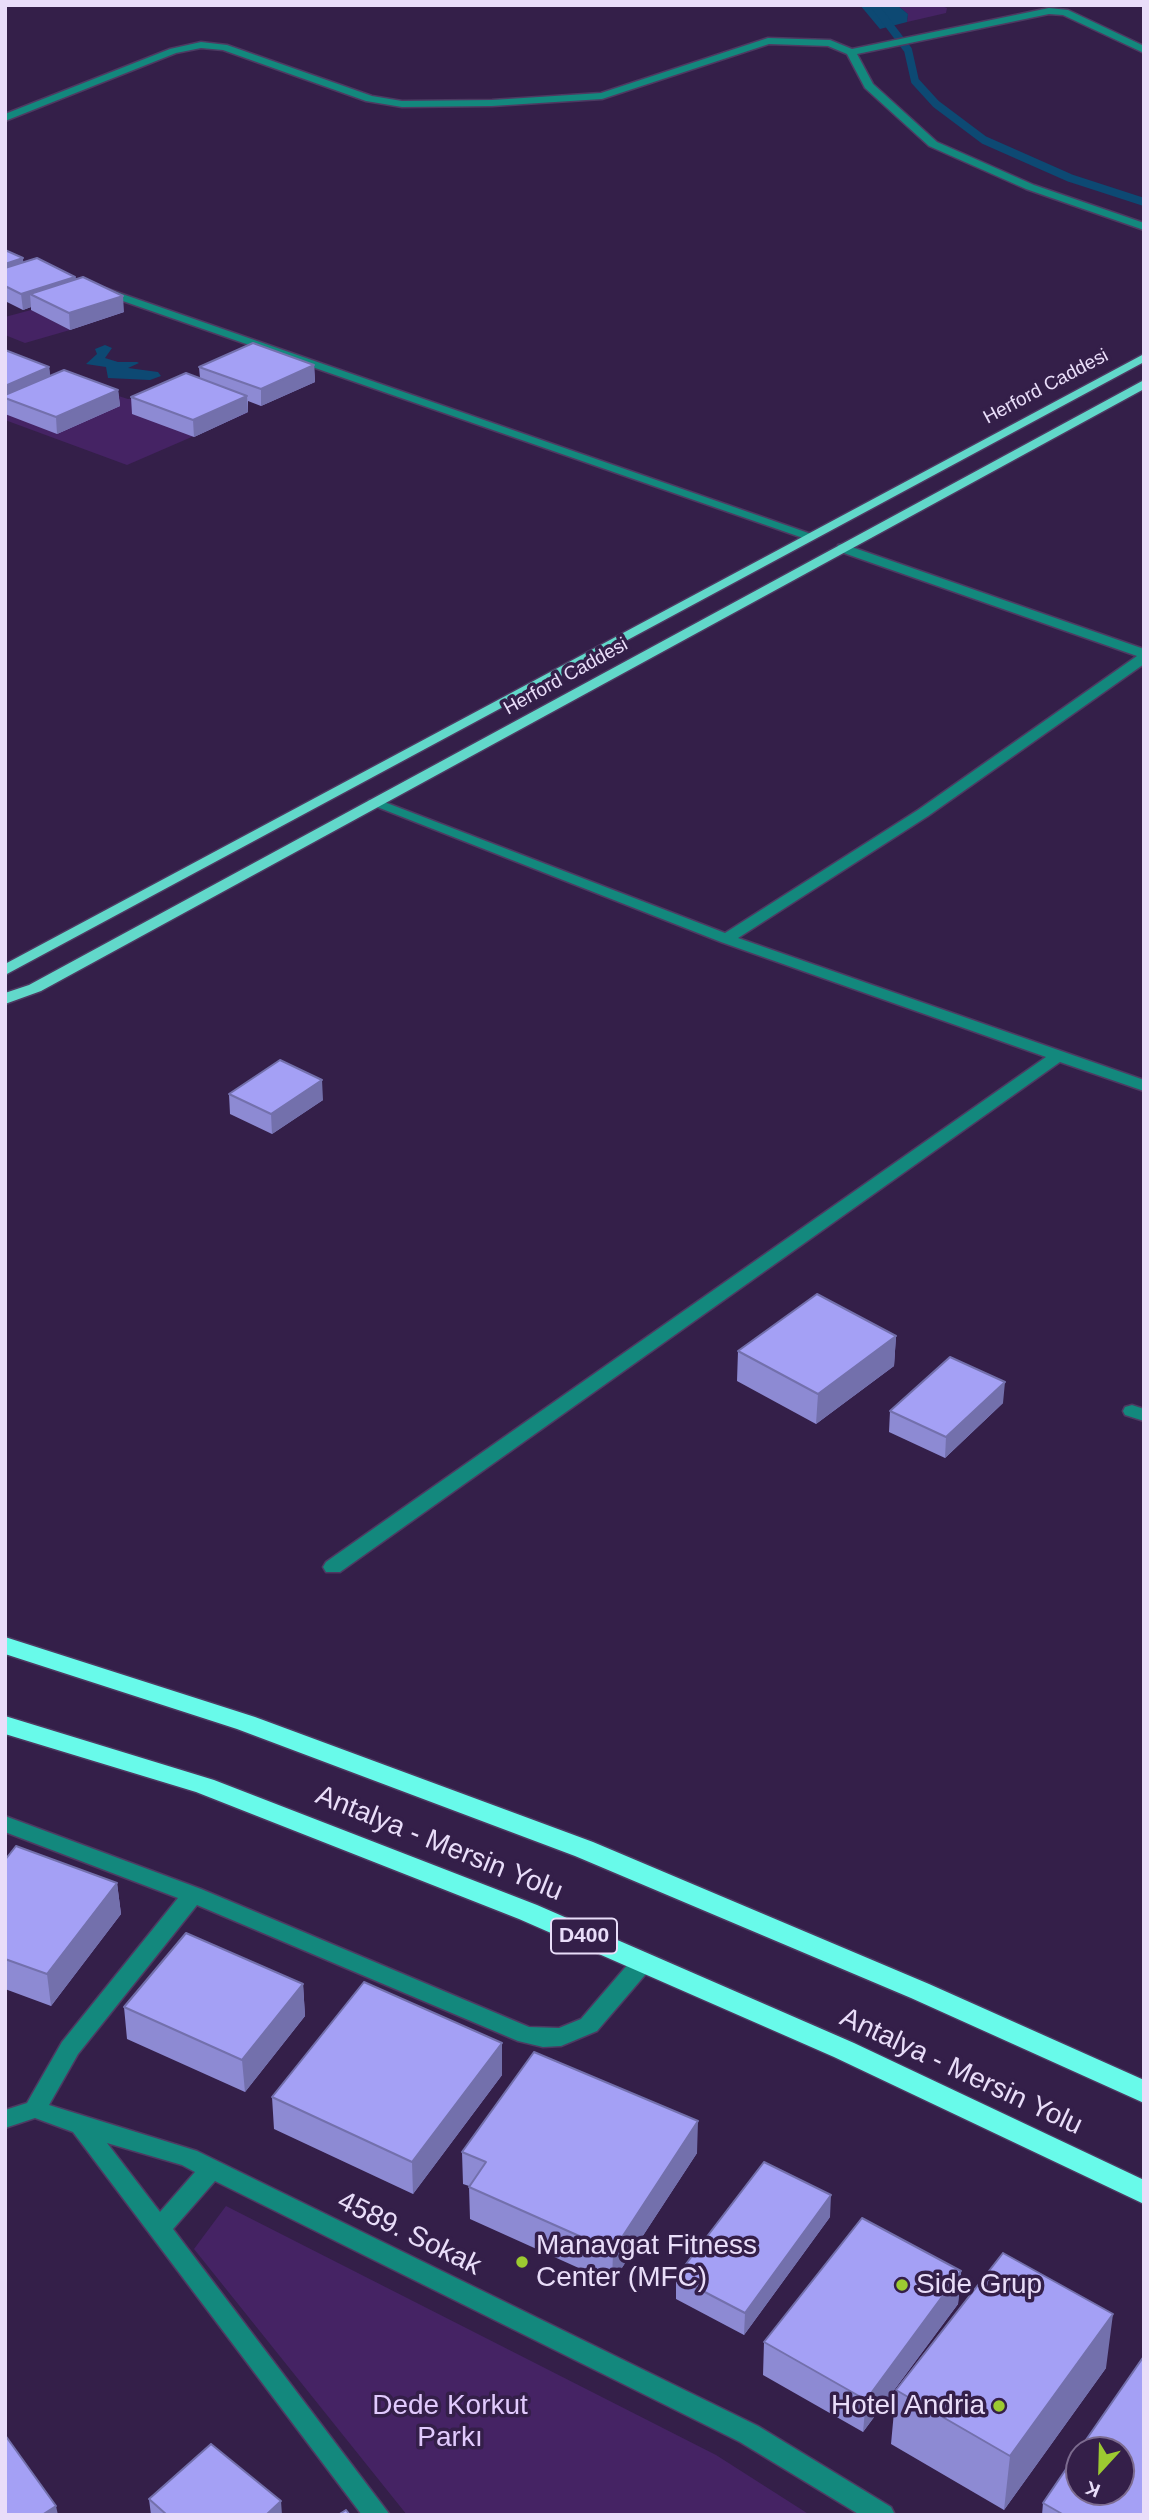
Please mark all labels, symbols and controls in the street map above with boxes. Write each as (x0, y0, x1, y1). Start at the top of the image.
street label: Herford Caddesi (980, 344, 1112, 430)
street label: Herford Caddesi (500, 633, 632, 721)
street label: Antalya - Mersin Yolu (311, 1779, 567, 1909)
road number: D400 (551, 1918, 617, 1954)
street label: Antalya - Mersin Yolu (834, 2001, 1088, 2143)
street label: 4589. Sokak (332, 2185, 486, 2283)
place label: Manavgat Fitness Center (MFC) (536, 2229, 757, 2295)
marker: Manavgat Fitness Center (MFC) (514, 2254, 530, 2270)
place label: Side Grup (916, 2268, 1042, 2302)
marker: Side Grup (894, 2277, 910, 2293)
park label: Dede Korkut Parkı (372, 2389, 528, 2455)
place label: Hotel Andria (831, 2389, 985, 2423)
marker: Hotel Andria (991, 2398, 1007, 2414)
north arrow (1065, 2436, 1135, 2506)
text: K (1082, 2477, 1103, 2501)

